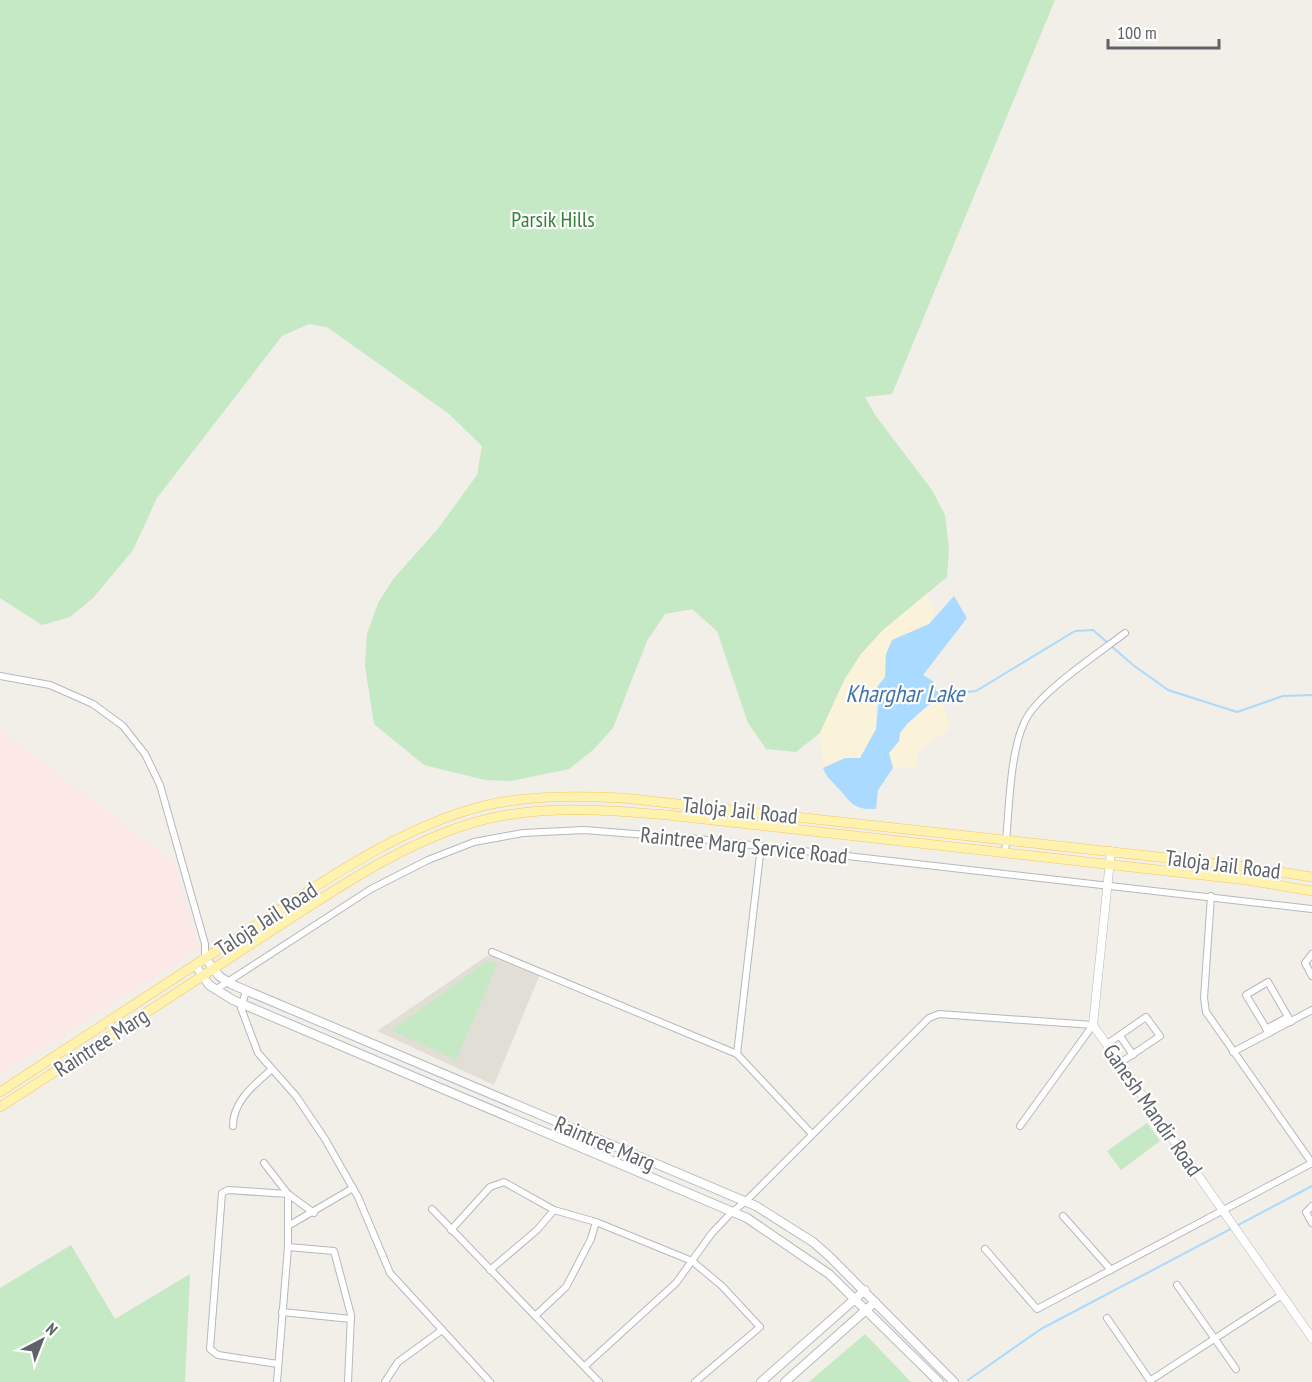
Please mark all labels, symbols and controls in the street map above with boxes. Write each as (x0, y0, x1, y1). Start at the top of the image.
scale bar (1108, 12, 1219, 50)
text: 100 m (1117, 21, 1157, 44)
park label: Parsik Hills (511, 205, 595, 233)
water label: Kharghar Lake (846, 678, 967, 709)
street label: Taloja Jail Road (681, 790, 799, 830)
street label: Raintree Marg Service Road (639, 820, 849, 870)
street label: Taloja Jail Road (1164, 843, 1282, 885)
street label: Taloja Jail Road (210, 876, 322, 962)
street label: Raintree Marg (49, 1001, 153, 1083)
street label: Ganesh Mandir Road (1097, 1038, 1209, 1182)
street label: Raintree Marg (550, 1109, 660, 1177)
north arrow (12, 1310, 72, 1370)
text: N (42, 1319, 62, 1339)

